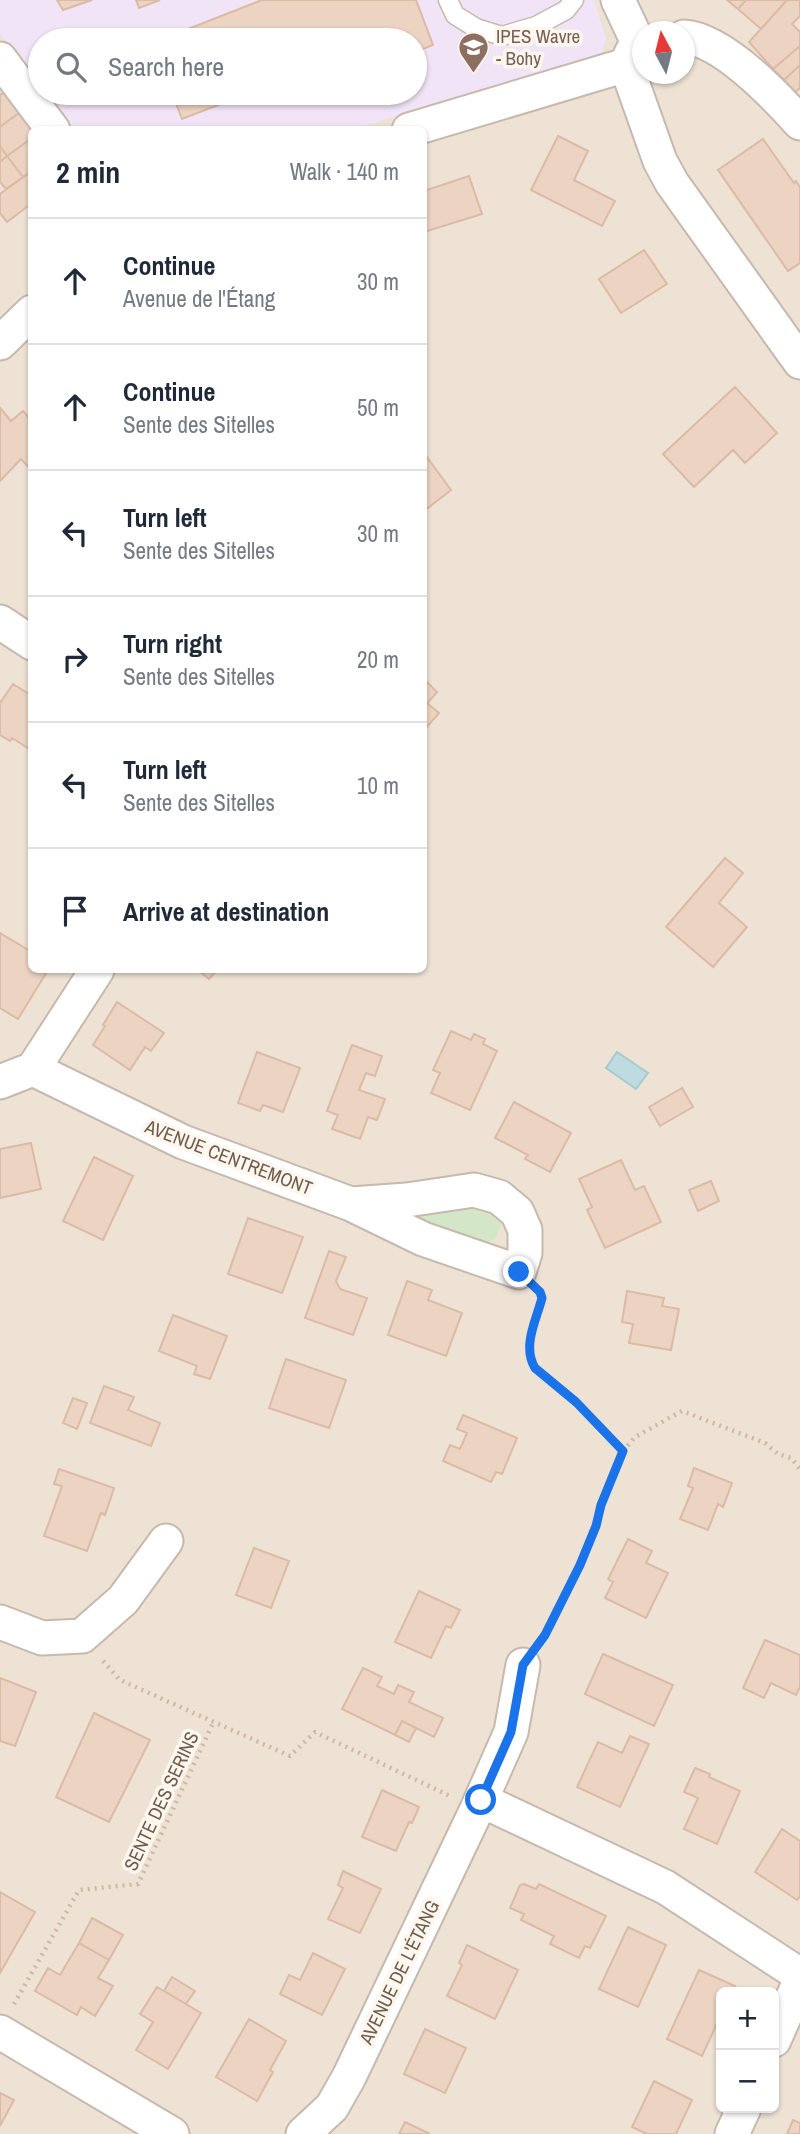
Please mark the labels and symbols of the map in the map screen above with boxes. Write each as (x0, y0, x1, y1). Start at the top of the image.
north arrow (632, 21, 695, 84)
place label: IPES Wavre - Bohy (496, 23, 580, 71)
school or university icon: IPES Wavre - Bohy (456, 30, 490, 74)
street label: AVENUE CENTREMONT (141, 1113, 317, 1201)
route end (503, 1256, 534, 1287)
street label: SENTE DES SERINS (117, 1727, 205, 1875)
route start (465, 1784, 496, 1815)
street label: AVENUE DE L'ÉTANG (352, 1896, 445, 2049)

